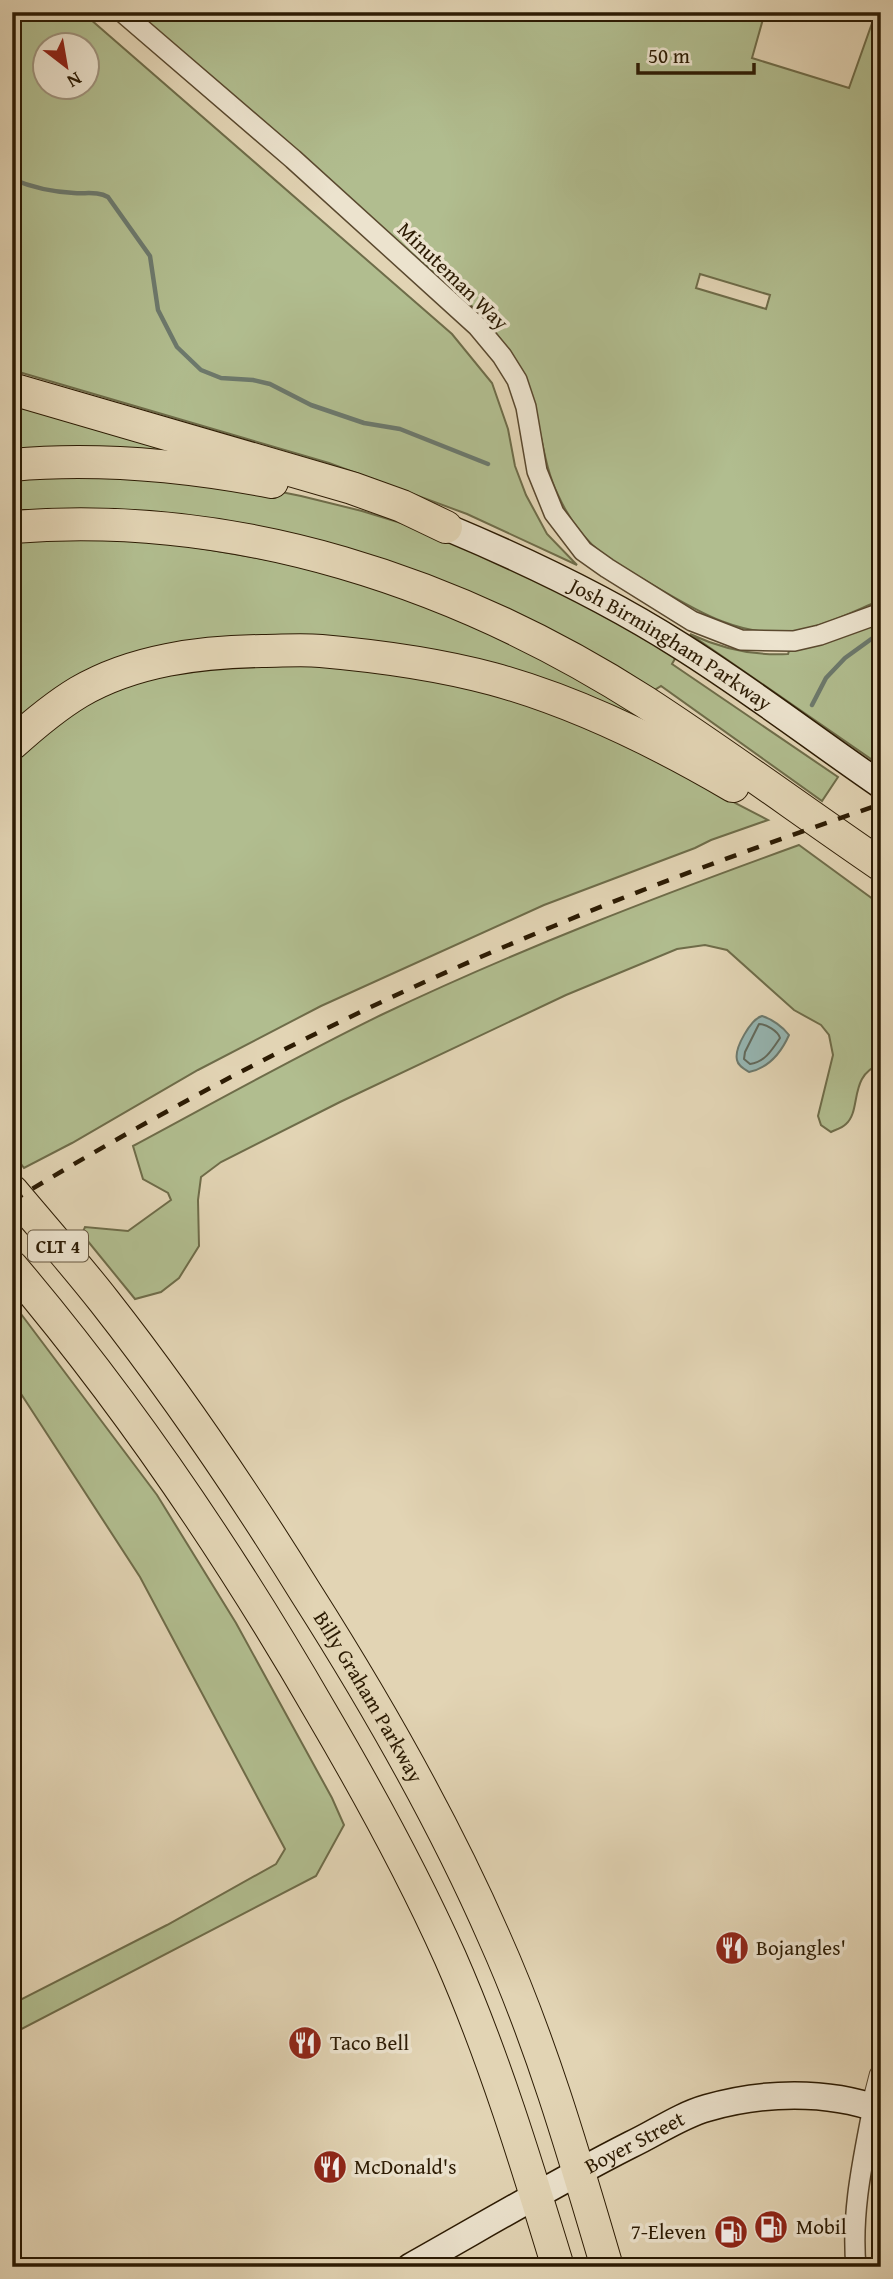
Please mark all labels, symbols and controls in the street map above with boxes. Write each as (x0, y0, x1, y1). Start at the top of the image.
north arrow (32, 32, 102, 102)
scale bar (638, 32, 753, 76)
text: 50 m (648, 40, 690, 71)
text: N (62, 65, 87, 96)
street label: Minuteman Way (391, 214, 516, 337)
street label: Josh Birmingham Parkway (562, 568, 779, 718)
road number: CLT 4 (28, 1230, 88, 1262)
street label: Billy Graham Parkway (306, 1605, 432, 1789)
restaurant icon: Bojangles' (713, 1929, 751, 1967)
place label: Bojangles' (756, 1932, 846, 1963)
restaurant icon: Taco Bell (286, 2024, 324, 2062)
place label: Taco Bell (330, 2027, 409, 2058)
street label: Boyer Street (579, 2103, 690, 2181)
restaurant icon: McDonald's (311, 2148, 349, 2186)
place label: McDonald's (354, 2151, 457, 2182)
fuel station icon: Mobil (752, 2208, 790, 2246)
place label: Mobil (796, 2211, 847, 2242)
fuel station icon: 7-Eleven (712, 2213, 750, 2251)
place label: 7-Eleven (631, 2216, 706, 2247)

